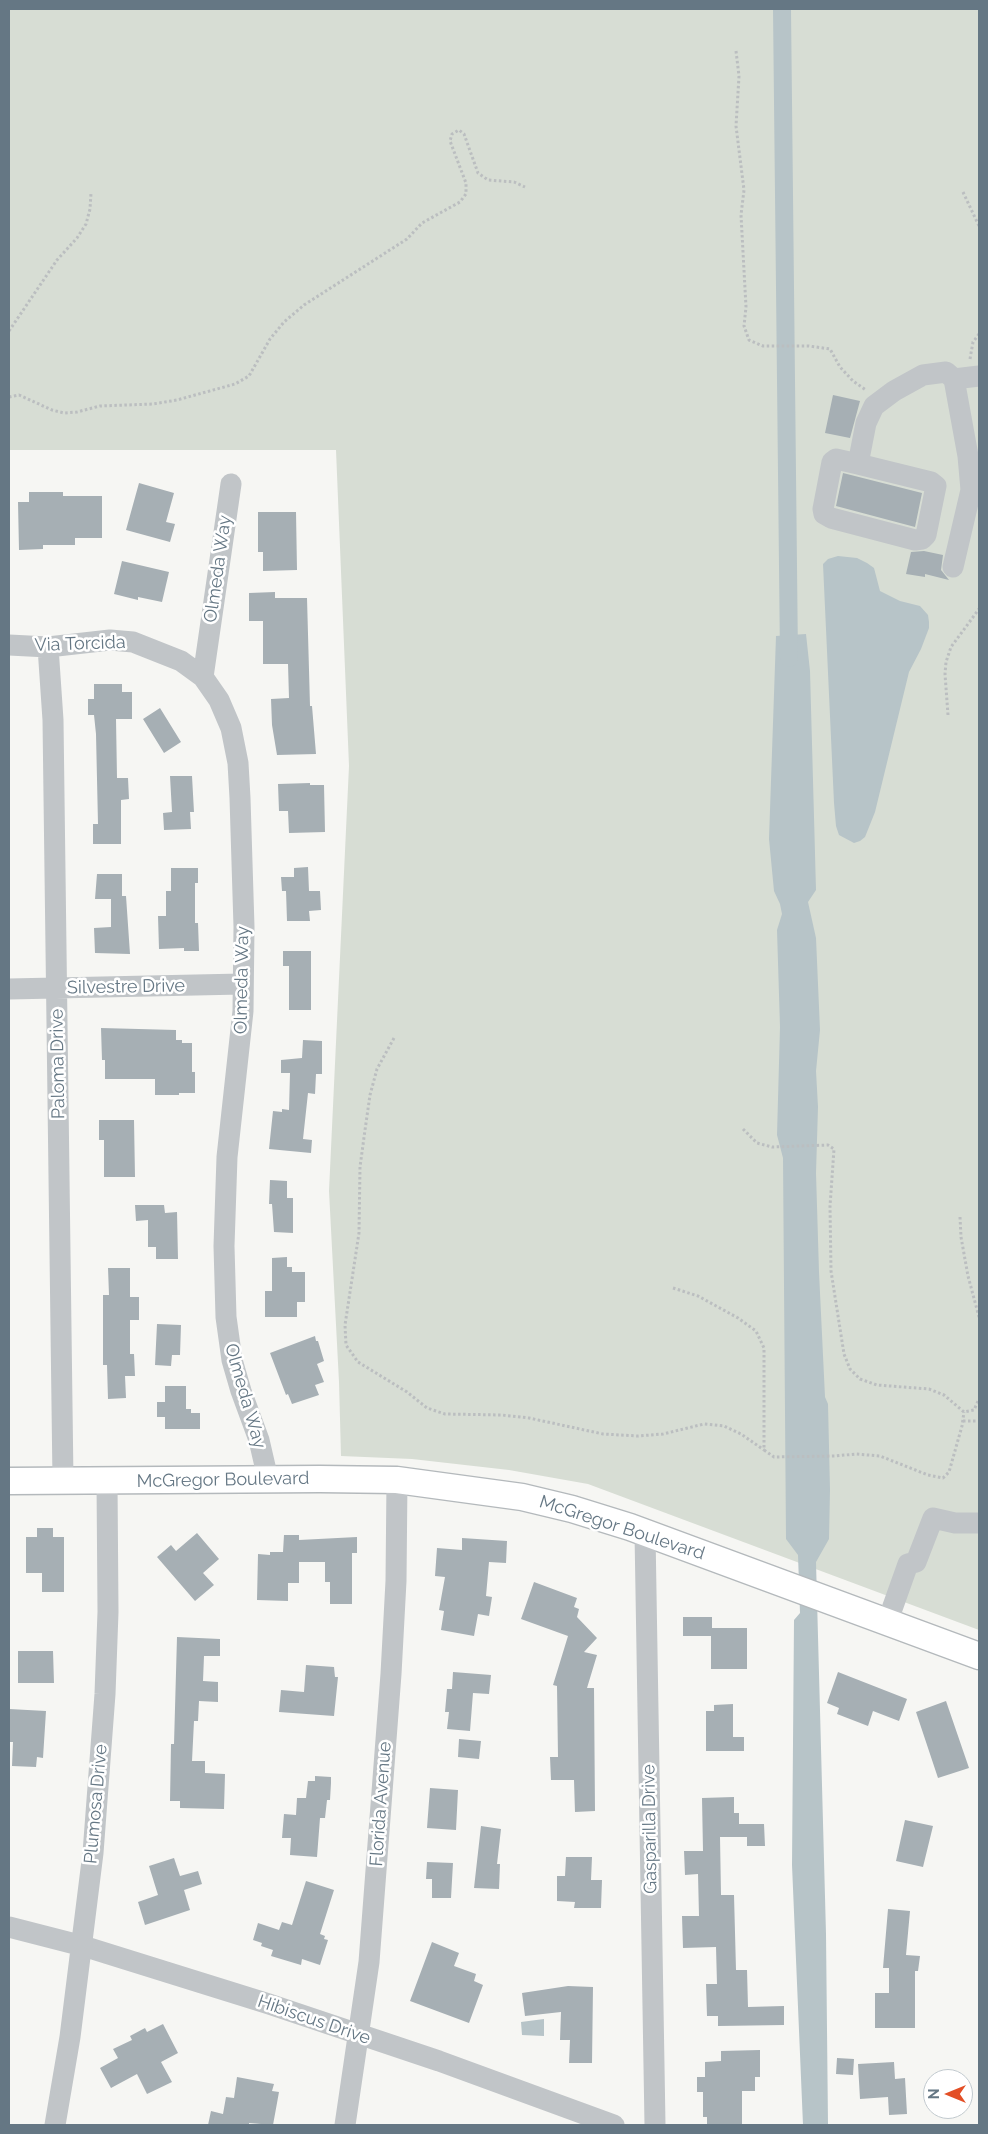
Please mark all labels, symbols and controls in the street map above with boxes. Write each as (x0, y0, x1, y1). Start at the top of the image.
street label: Olmeda Way (200, 514, 236, 624)
street label: Via Torcida (34, 632, 126, 656)
street label: Olmeda Way (230, 926, 254, 1034)
street label: Silvestre Drive (67, 975, 185, 999)
street label: Paloma Drive (46, 1009, 70, 1119)
street label: Olmeda Way (220, 1341, 270, 1451)
street label: McGregor Boulevard (136, 1468, 310, 1492)
street label: McGregor Boulevard (537, 1491, 707, 1565)
street label: Florida Avenue (366, 1741, 396, 1867)
street label: Plumosa Drive (80, 1743, 112, 1865)
street label: Gasparilla Drive (638, 1764, 662, 1894)
street label: Hibiscus Drive (255, 1991, 373, 2049)
north arrow (923, 2069, 973, 2119)
text: N (926, 2089, 942, 2099)

